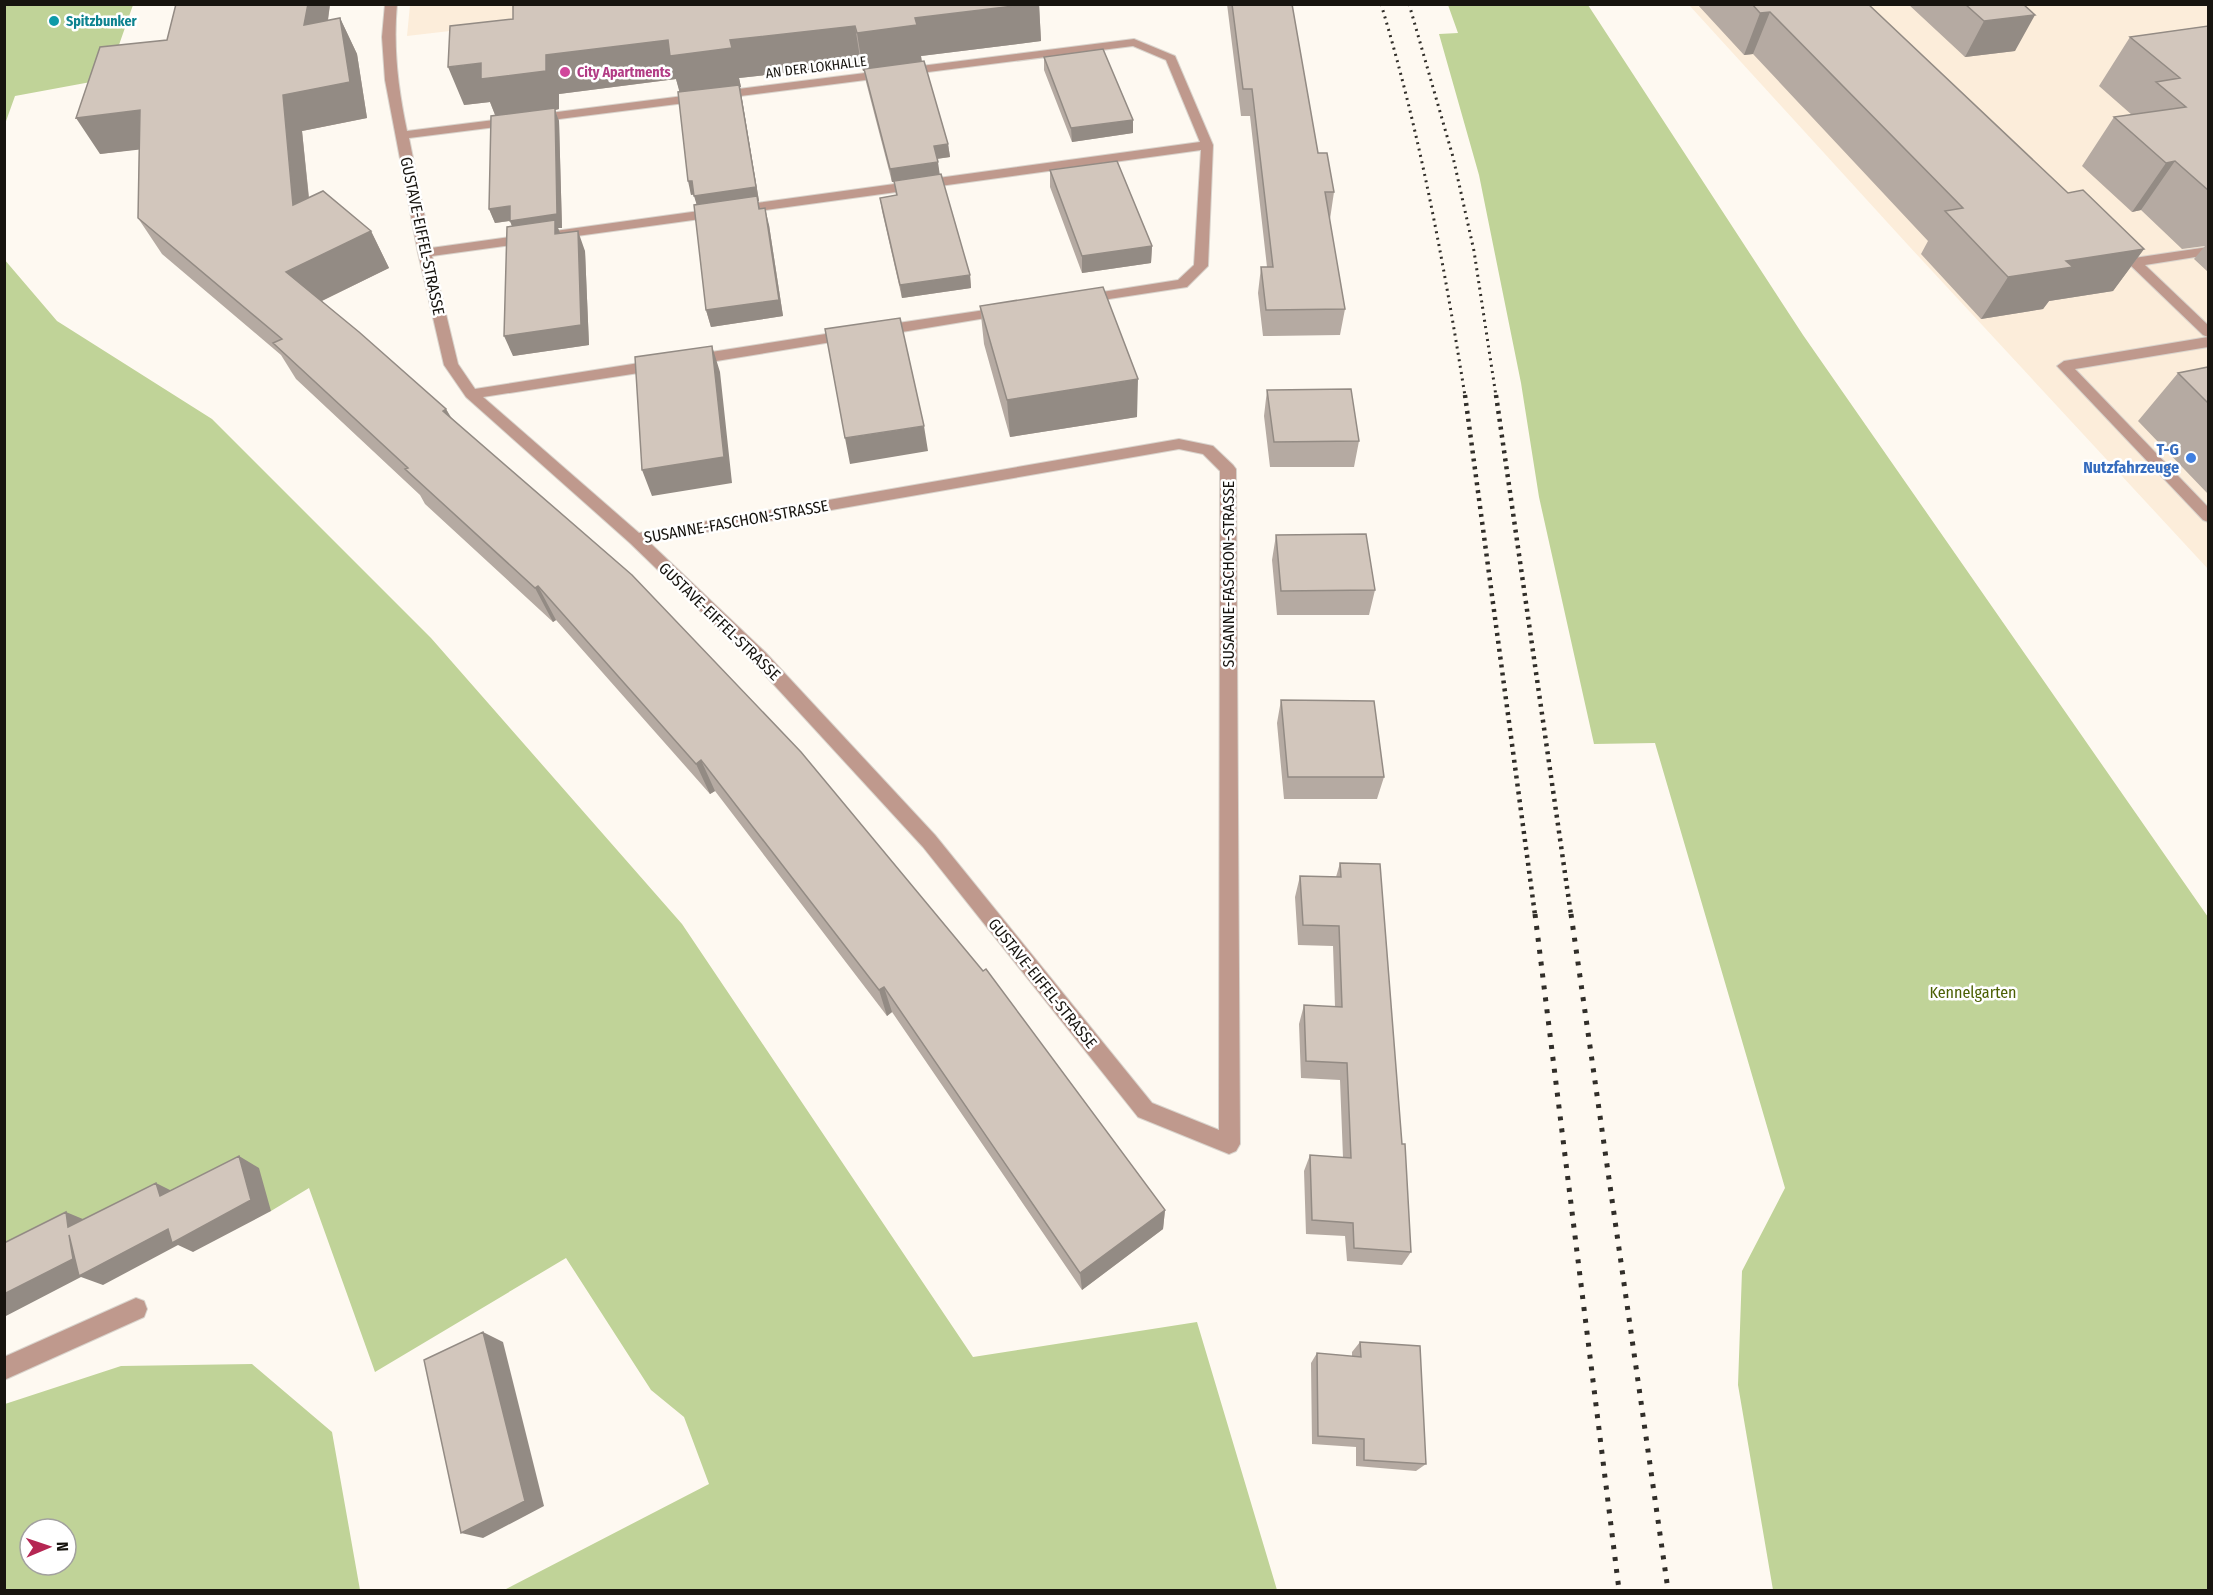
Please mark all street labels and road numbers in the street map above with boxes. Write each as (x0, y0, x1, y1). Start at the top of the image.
street label: AN DER LOKHALLE (765, 53, 868, 82)
street label: GUSTAVE-EIFFEL-STRASSE (396, 155, 449, 317)
street label: SUSANNE-FASCHON-STRASSE (1219, 481, 1238, 667)
street label: SUSANNE-FASCHON-STRASSE (642, 496, 830, 547)
street label: GUSTAVE-EIFFEL-STRASSE (655, 558, 784, 684)
street label: GUSTAVE-EIFFEL-STRASSE (984, 915, 1101, 1052)

